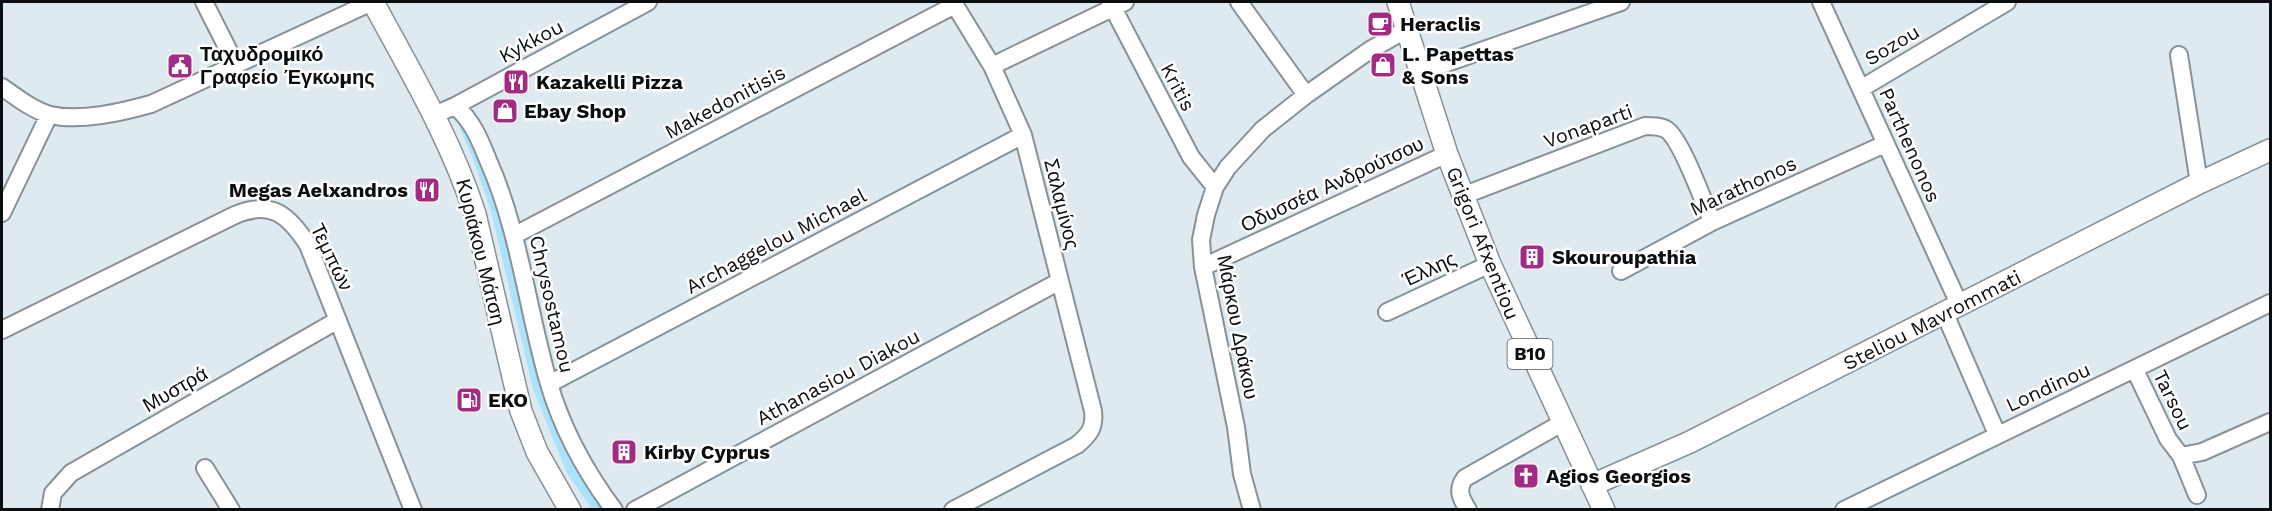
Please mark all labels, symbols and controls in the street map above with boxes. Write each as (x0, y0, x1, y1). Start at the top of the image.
cafe icon: Heraclis (1365, 9, 1395, 39)
place label: Heraclis (1400, 12, 1481, 36)
street label: Kykkou (495, 14, 567, 68)
street label: Sozou (1860, 19, 1924, 71)
place label: Ταχυδρομικό Γραφείο Έγκωμης (200, 42, 375, 89)
place label: L. Papettas & Sons (1402, 42, 1514, 89)
shop icon: L. Papettas & Sons (1368, 50, 1398, 80)
public building icon: Ταχυδρομικό Γραφείο Έγκωμης (165, 51, 195, 81)
street label: Kritis (1155, 59, 1201, 115)
street label: Makedonitisis (661, 60, 789, 144)
restaurant icon: Kazakelli Pizza (501, 67, 531, 97)
place label: Kazakelli Pizza (536, 70, 683, 94)
street label: Parthenonos (1874, 84, 1946, 206)
shop icon: Ebay Shop (490, 96, 520, 126)
place label: Ebay Shop (524, 99, 626, 123)
street label: Vonaparti (1540, 99, 1636, 153)
street label: Οδυσσέα Ανδρούτσου (1237, 131, 1427, 237)
street label: Marathonos (1686, 151, 1800, 221)
street label: Σαλαμίνος (1039, 156, 1085, 252)
street label: Grigori Afxentiou (1441, 163, 1525, 323)
restaurant icon: Megas Aelxandros (412, 175, 442, 205)
street label: Κυριάκου Μάτση (451, 177, 511, 327)
place label: Megas Aelxandros (229, 178, 408, 202)
street label: Archaggelou Michael (682, 183, 870, 299)
street label: Τεμπών (305, 220, 359, 294)
street label: Chrysostamou (525, 233, 579, 375)
building icon: Skouroupathia (1517, 242, 1547, 272)
place label: Skouroupathia (1552, 245, 1697, 269)
street label: Έλλης (1397, 246, 1460, 292)
street label: Μάρκου Δράκου (1212, 253, 1264, 401)
street label: Steliou Mavrommati (1839, 265, 2025, 375)
street label: Athanasiou Diakou (752, 324, 924, 430)
road number: B10 (1508, 339, 1552, 369)
street label: Londinou (2002, 357, 2094, 417)
street label: Μυστρά (138, 361, 212, 417)
street label: Tarsou (2148, 366, 2198, 434)
fuel station icon: EKO (454, 385, 484, 415)
place label: EKO (488, 388, 528, 412)
building icon: Kirby Cyprus (609, 437, 639, 467)
place label: Kirby Cyprus (644, 440, 770, 464)
church icon: Agios Georgios (1511, 461, 1541, 491)
place label: Agios Georgios (1546, 464, 1691, 488)

